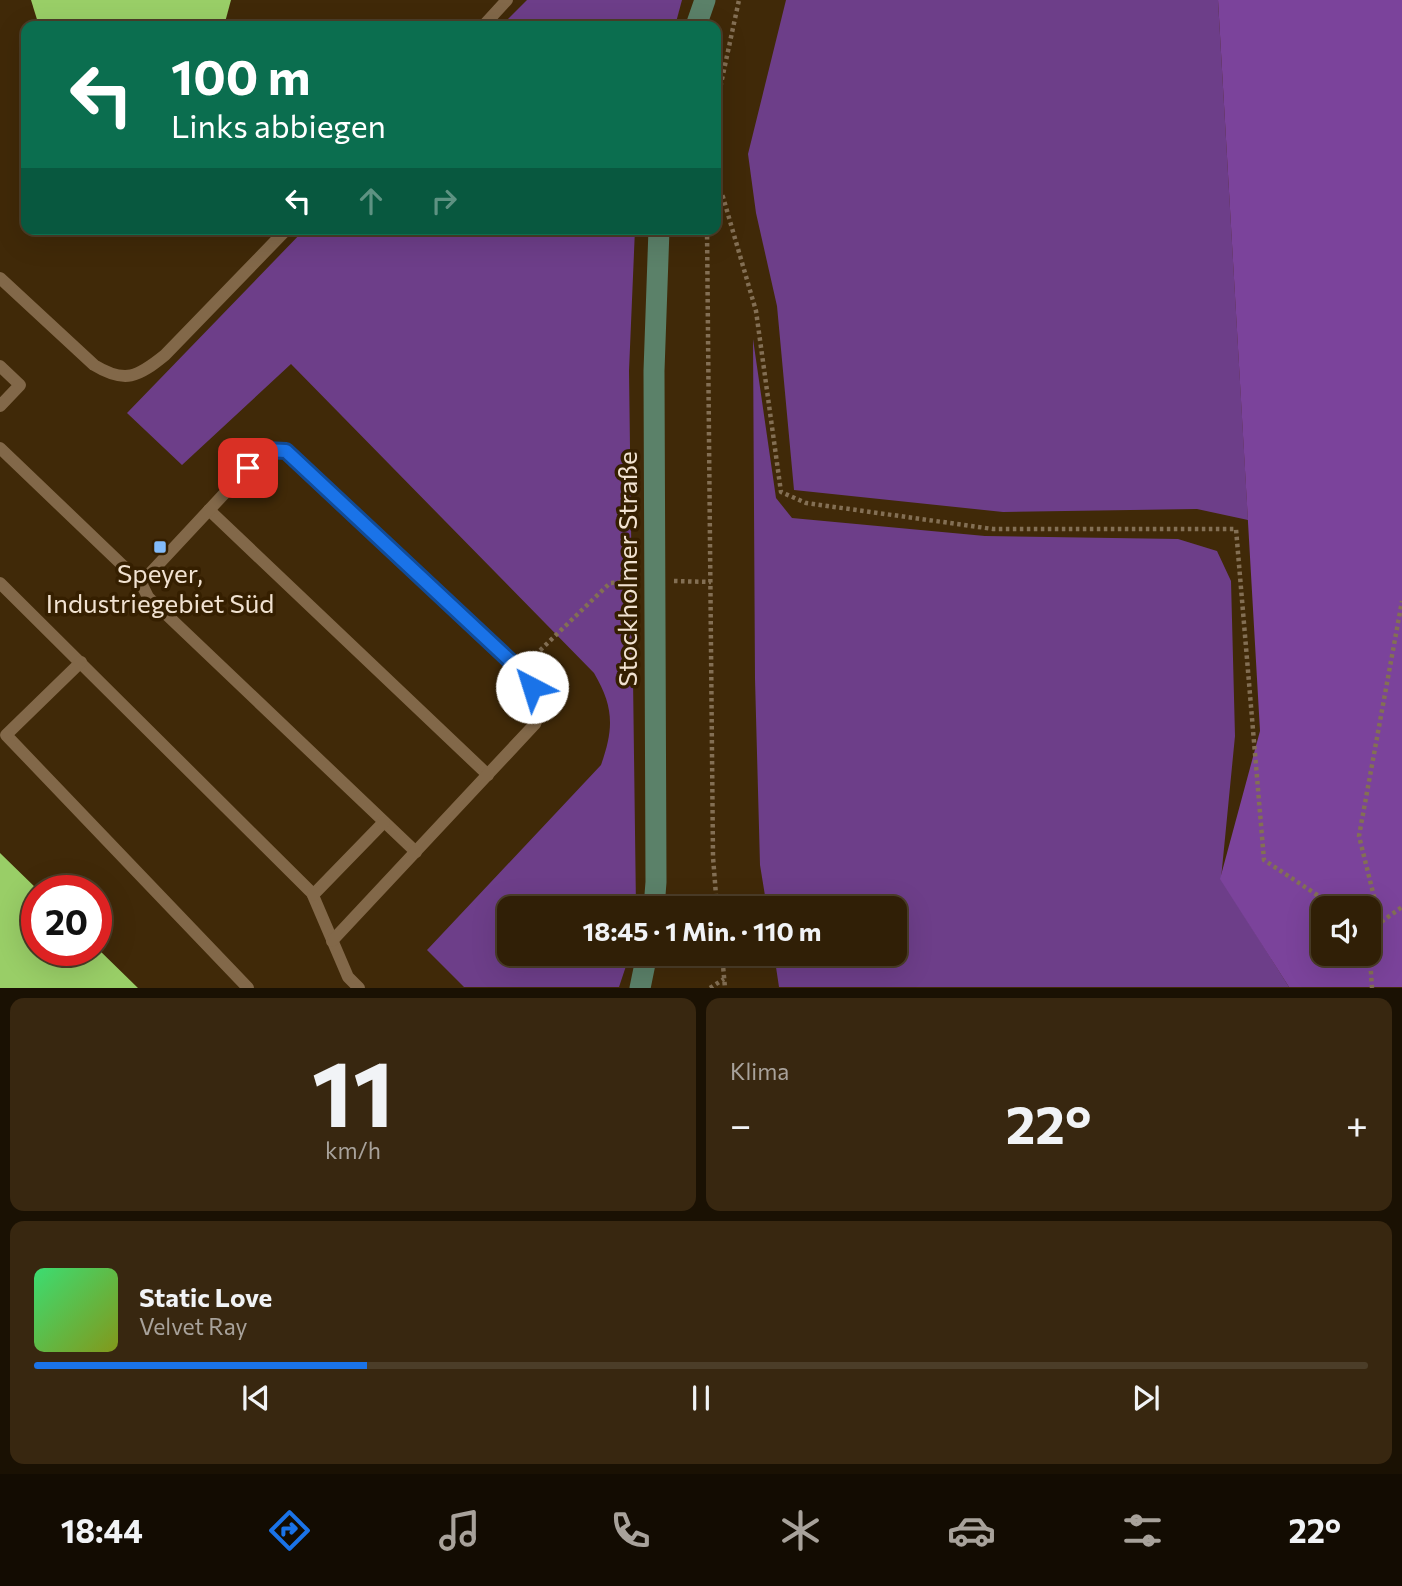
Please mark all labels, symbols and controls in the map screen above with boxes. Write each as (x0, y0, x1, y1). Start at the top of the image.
text: 100 m (171, 45, 310, 105)
icon: left (56, 49, 147, 140)
text: Links abbiegen (171, 105, 386, 145)
icon: left (279, 182, 317, 220)
icon: ahead (352, 182, 390, 220)
icon: right (425, 182, 463, 220)
pin (218, 438, 278, 498)
icon: arrive (229, 449, 267, 487)
street label: Stockholmer Straße (611, 451, 642, 687)
marker: Speyer, Industriegebiet Süd (152, 539, 168, 555)
place label: Speyer, Industriegebiet Süd (46, 557, 274, 618)
position arrow (495, 650, 569, 724)
speed limit sign: 20 (21, 875, 112, 966)
map controls (1311, 896, 1381, 966)
button: sound (1311, 896, 1381, 966)
text: 18:45 · 1 Min. · 110 m (583, 915, 821, 946)
text: 11 (312, 1034, 394, 1146)
text: Klima (730, 1057, 789, 1085)
text: 22° (1006, 1091, 1091, 1155)
text: − (730, 1100, 752, 1147)
text: + (1346, 1100, 1368, 1147)
text: km/h (325, 1136, 381, 1164)
text: Static Love (139, 1281, 272, 1312)
text: Velvet Ray (139, 1312, 247, 1340)
icon: previous (237, 1379, 275, 1417)
icon: pause (682, 1379, 720, 1417)
icon: next (1127, 1379, 1165, 1417)
icon: directions (265, 1506, 314, 1555)
icon: music (435, 1506, 484, 1555)
icon: phone (606, 1506, 655, 1555)
icon: climate (776, 1506, 825, 1555)
icon: car (947, 1506, 996, 1555)
icon: filters (1118, 1506, 1167, 1555)
text: 18:44 (61, 1510, 143, 1550)
text: 22° (1288, 1510, 1341, 1550)

